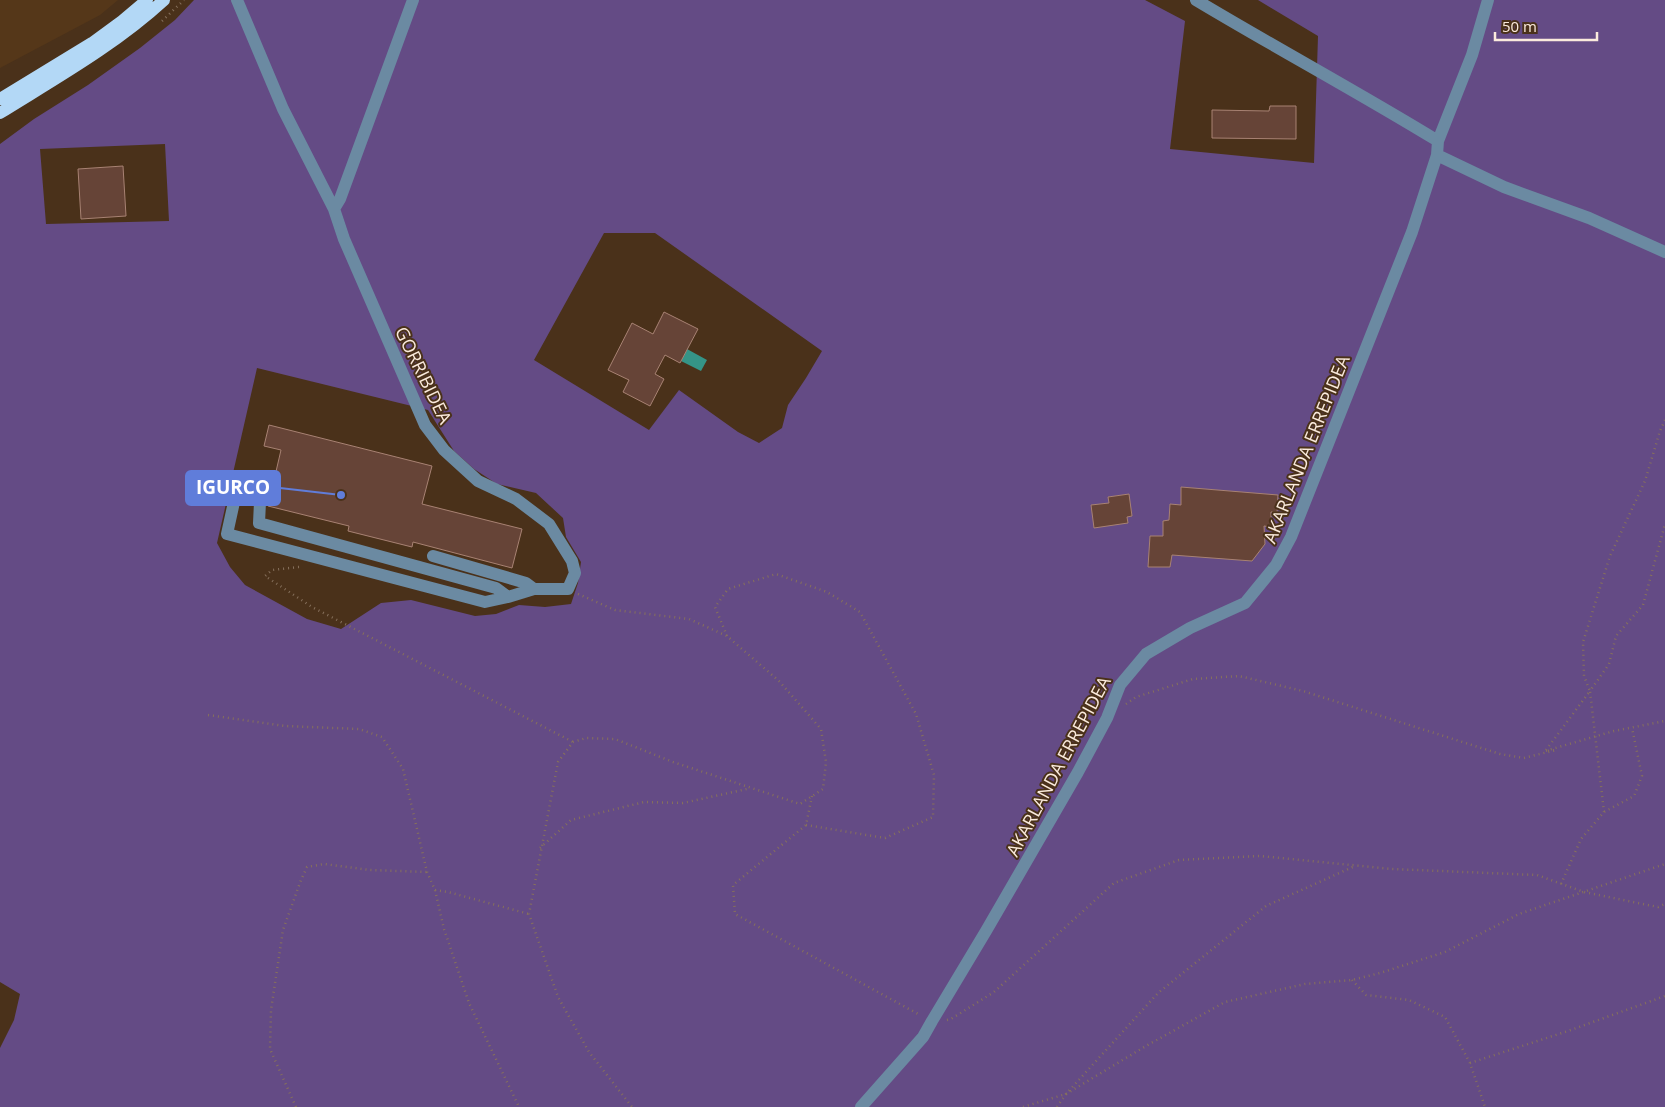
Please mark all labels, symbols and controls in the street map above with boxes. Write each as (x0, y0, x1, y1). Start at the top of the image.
scale bar (1495, 10, 1598, 42)
text: 50 m (1502, 16, 1537, 36)
street label: GORRIBIDEA (390, 322, 458, 428)
street label: AKARLANDA ERREPIDEA (1257, 351, 1355, 547)
callout: IGURCO (186, 471, 280, 505)
text: IGURCO (196, 474, 270, 500)
street label: AKARLANDA ERREPIDEA (1000, 671, 1116, 860)

